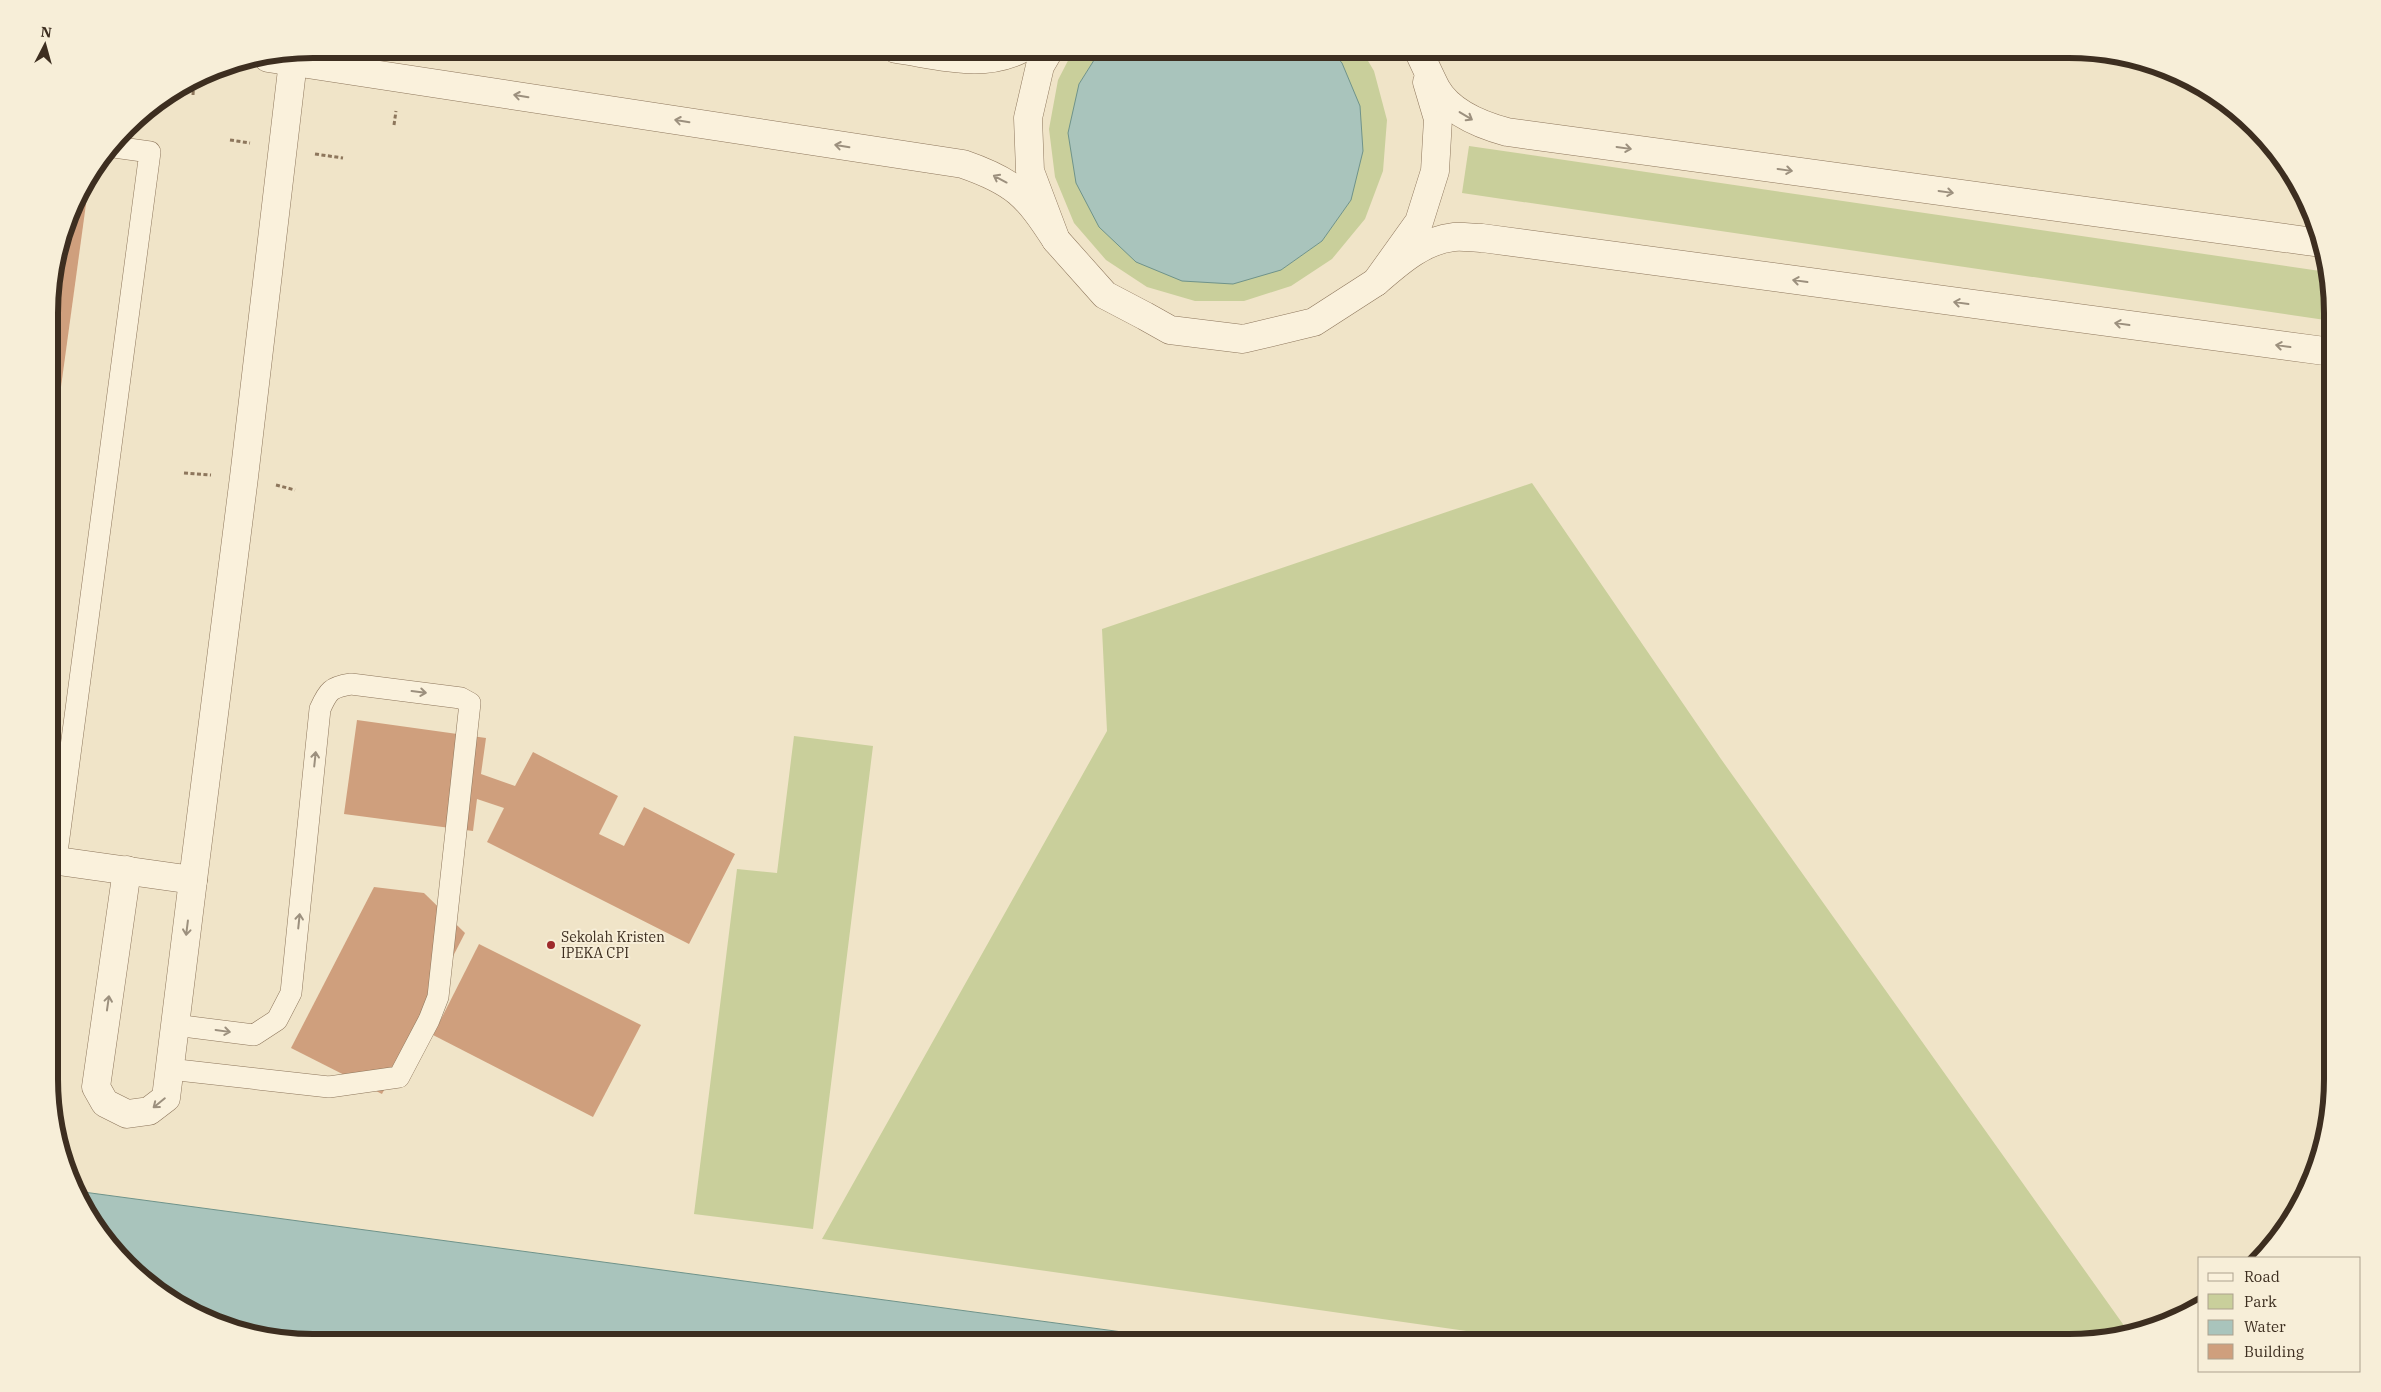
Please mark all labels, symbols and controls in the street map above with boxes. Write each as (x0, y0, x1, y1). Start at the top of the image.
north arrow (20, 20, 70, 70)
text: N (40, 23, 53, 42)
one-way arrow (513, 91, 529, 101)
one-way arrow (1459, 112, 1473, 122)
one-way arrow (674, 116, 690, 126)
one-way arrow (835, 140, 851, 150)
one-way arrow (1616, 143, 1632, 153)
one-way arrow (1777, 165, 1793, 175)
one-way arrow (993, 174, 1008, 184)
one-way arrow (1938, 187, 1954, 197)
one-way arrow (1793, 276, 1809, 286)
one-way arrow (1954, 297, 1970, 307)
one-way arrow (2115, 319, 2131, 329)
one-way arrow (2276, 341, 2292, 351)
one-way arrow (410, 687, 426, 697)
one-way arrow (310, 751, 320, 767)
one-way arrow (294, 913, 304, 929)
one-way arrow (182, 920, 192, 936)
place label: Sekolah Kristen IPEKA CPI (561, 928, 665, 962)
marker: Sekolah Kristen IPEKA CPI (545, 939, 557, 951)
one-way arrow (103, 995, 113, 1011)
one-way arrow (215, 1026, 231, 1036)
one-way arrow (152, 1098, 165, 1109)
legend (2198, 1257, 2361, 1372)
text: Road (2244, 1267, 2280, 1286)
text: Park (2244, 1292, 2277, 1311)
text: Water (2244, 1317, 2286, 1336)
text: Building (2244, 1342, 2304, 1361)

